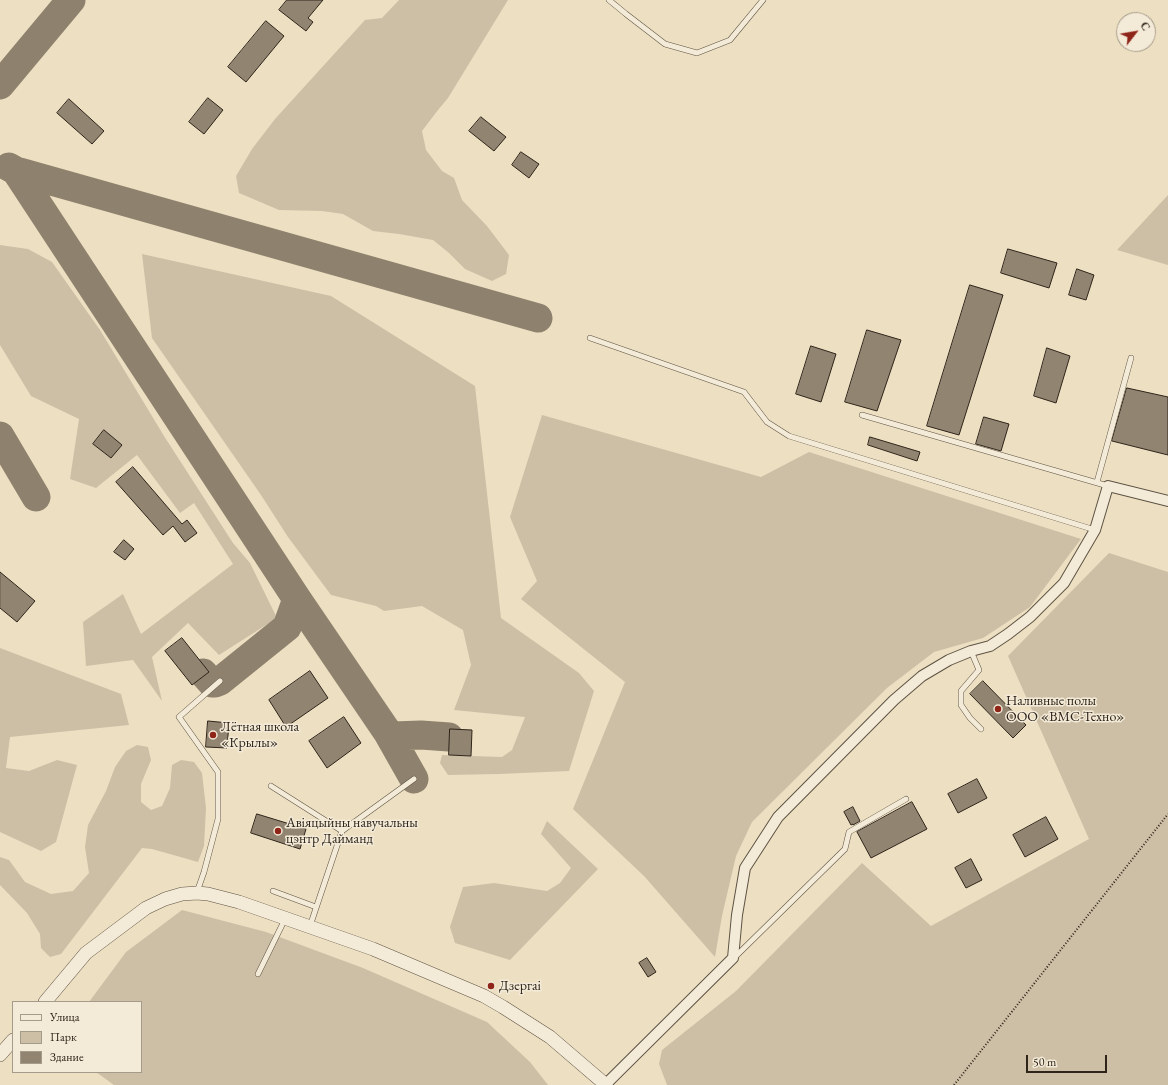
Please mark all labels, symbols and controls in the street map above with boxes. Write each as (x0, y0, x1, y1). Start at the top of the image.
north arrow (1116, 12, 1156, 52)
text: С (1137, 19, 1153, 33)
place label: Наливные полы ООО «ВМС-Техно» (1006, 693, 1124, 726)
marker: Наливные полы ООО «ВМС-Техно» (993, 704, 1003, 714)
place label: Лётная школа «Крылы» (221, 719, 299, 752)
marker: Лётная школа «Крылы» (208, 730, 218, 740)
place label: Авіяцыйны навучальны цэнтр Дайманд (286, 815, 418, 848)
marker: Авіяцыйны навучальны цэнтр Дайманд (273, 826, 283, 836)
place label: Дзергаі (499, 978, 541, 994)
marker: Дзергаі (486, 981, 496, 991)
legend (12, 1001, 142, 1073)
text: Улица (50, 1009, 80, 1025)
text: Парк (50, 1029, 77, 1045)
scale bar (1028, 1047, 1109, 1073)
text: Здание (50, 1049, 84, 1065)
text: 50 m (1033, 1054, 1056, 1070)

